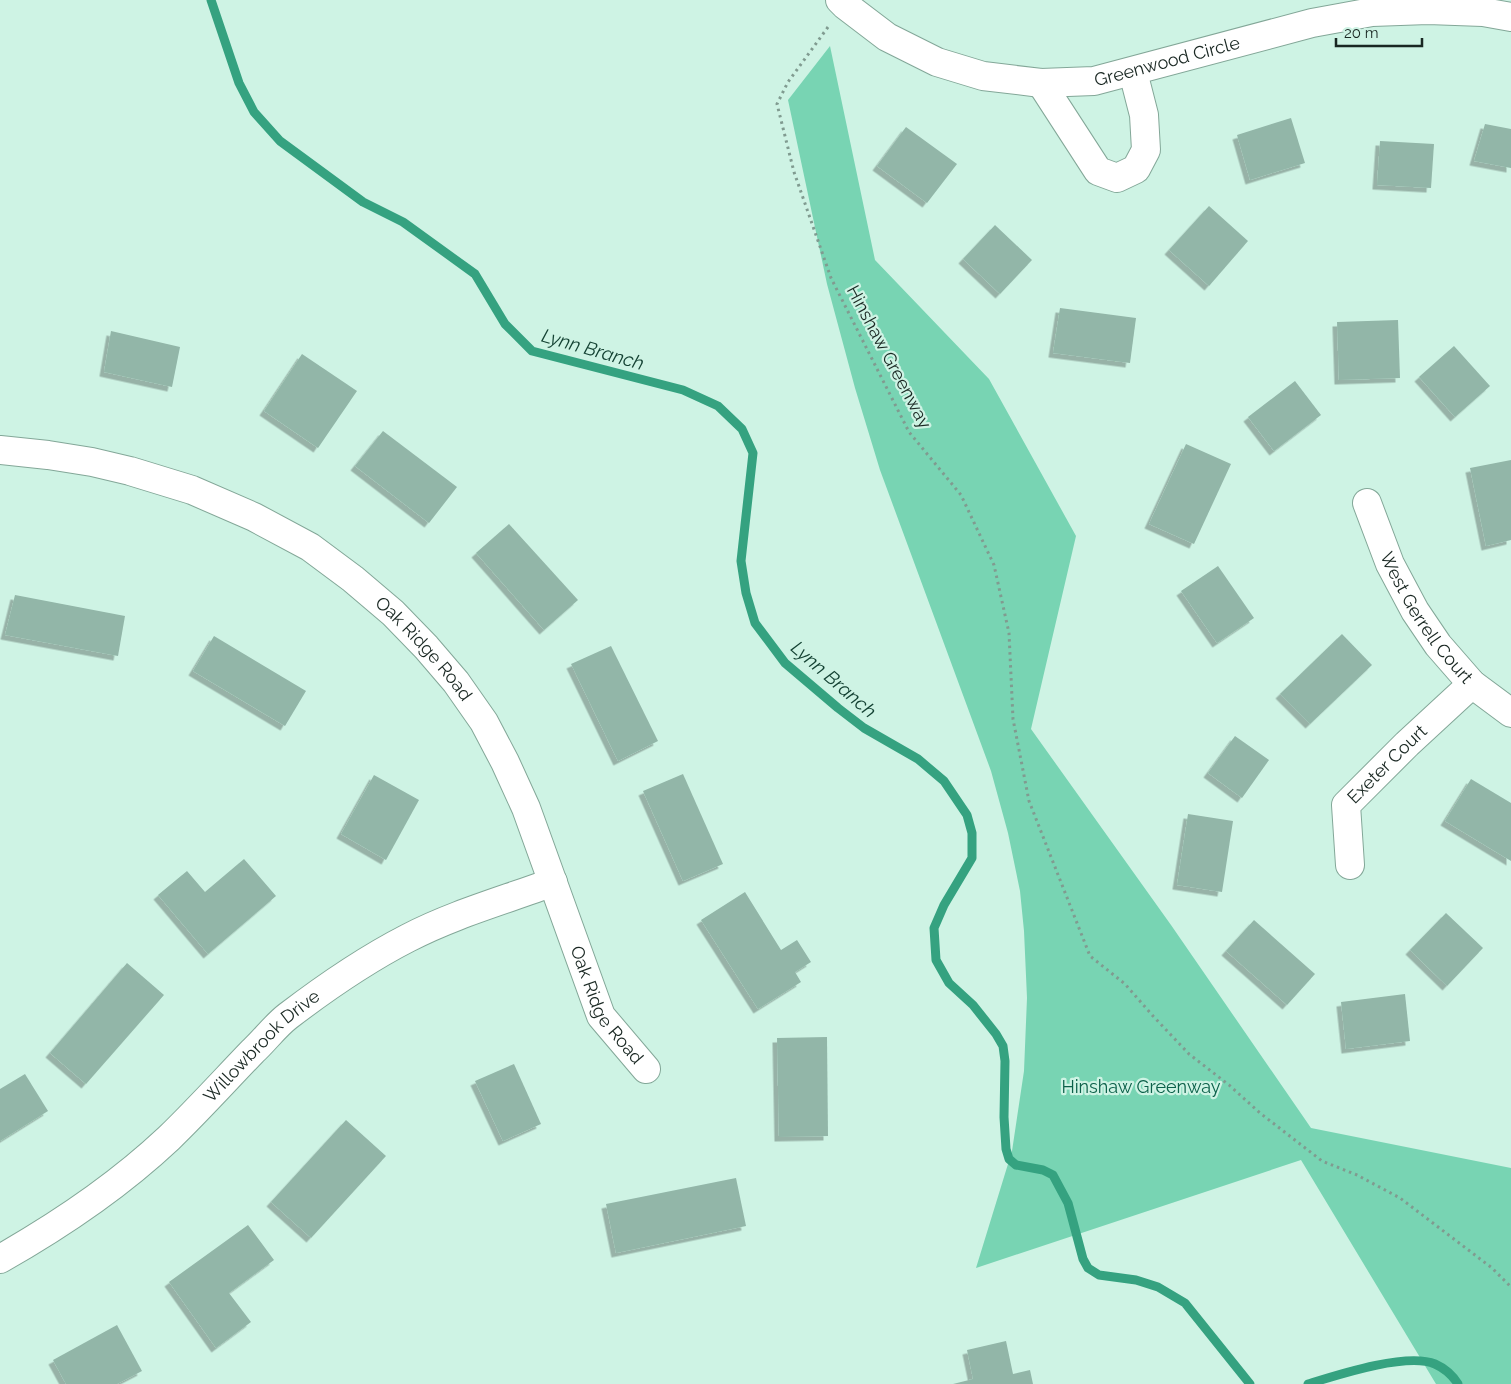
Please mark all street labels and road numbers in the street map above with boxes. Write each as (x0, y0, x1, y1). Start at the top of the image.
street label: Greenwood Circle (1092, 32, 1242, 90)
street label: Hinshaw Greenway (843, 282, 936, 432)
street label: West Gerrell Court (1376, 549, 1478, 687)
street label: Oak Ridge Road (371, 592, 477, 704)
street label: Exeter Court (1343, 720, 1431, 808)
street label: Oak Ridge Road (566, 943, 648, 1068)
street label: Willowbrook Drive (199, 985, 324, 1106)

